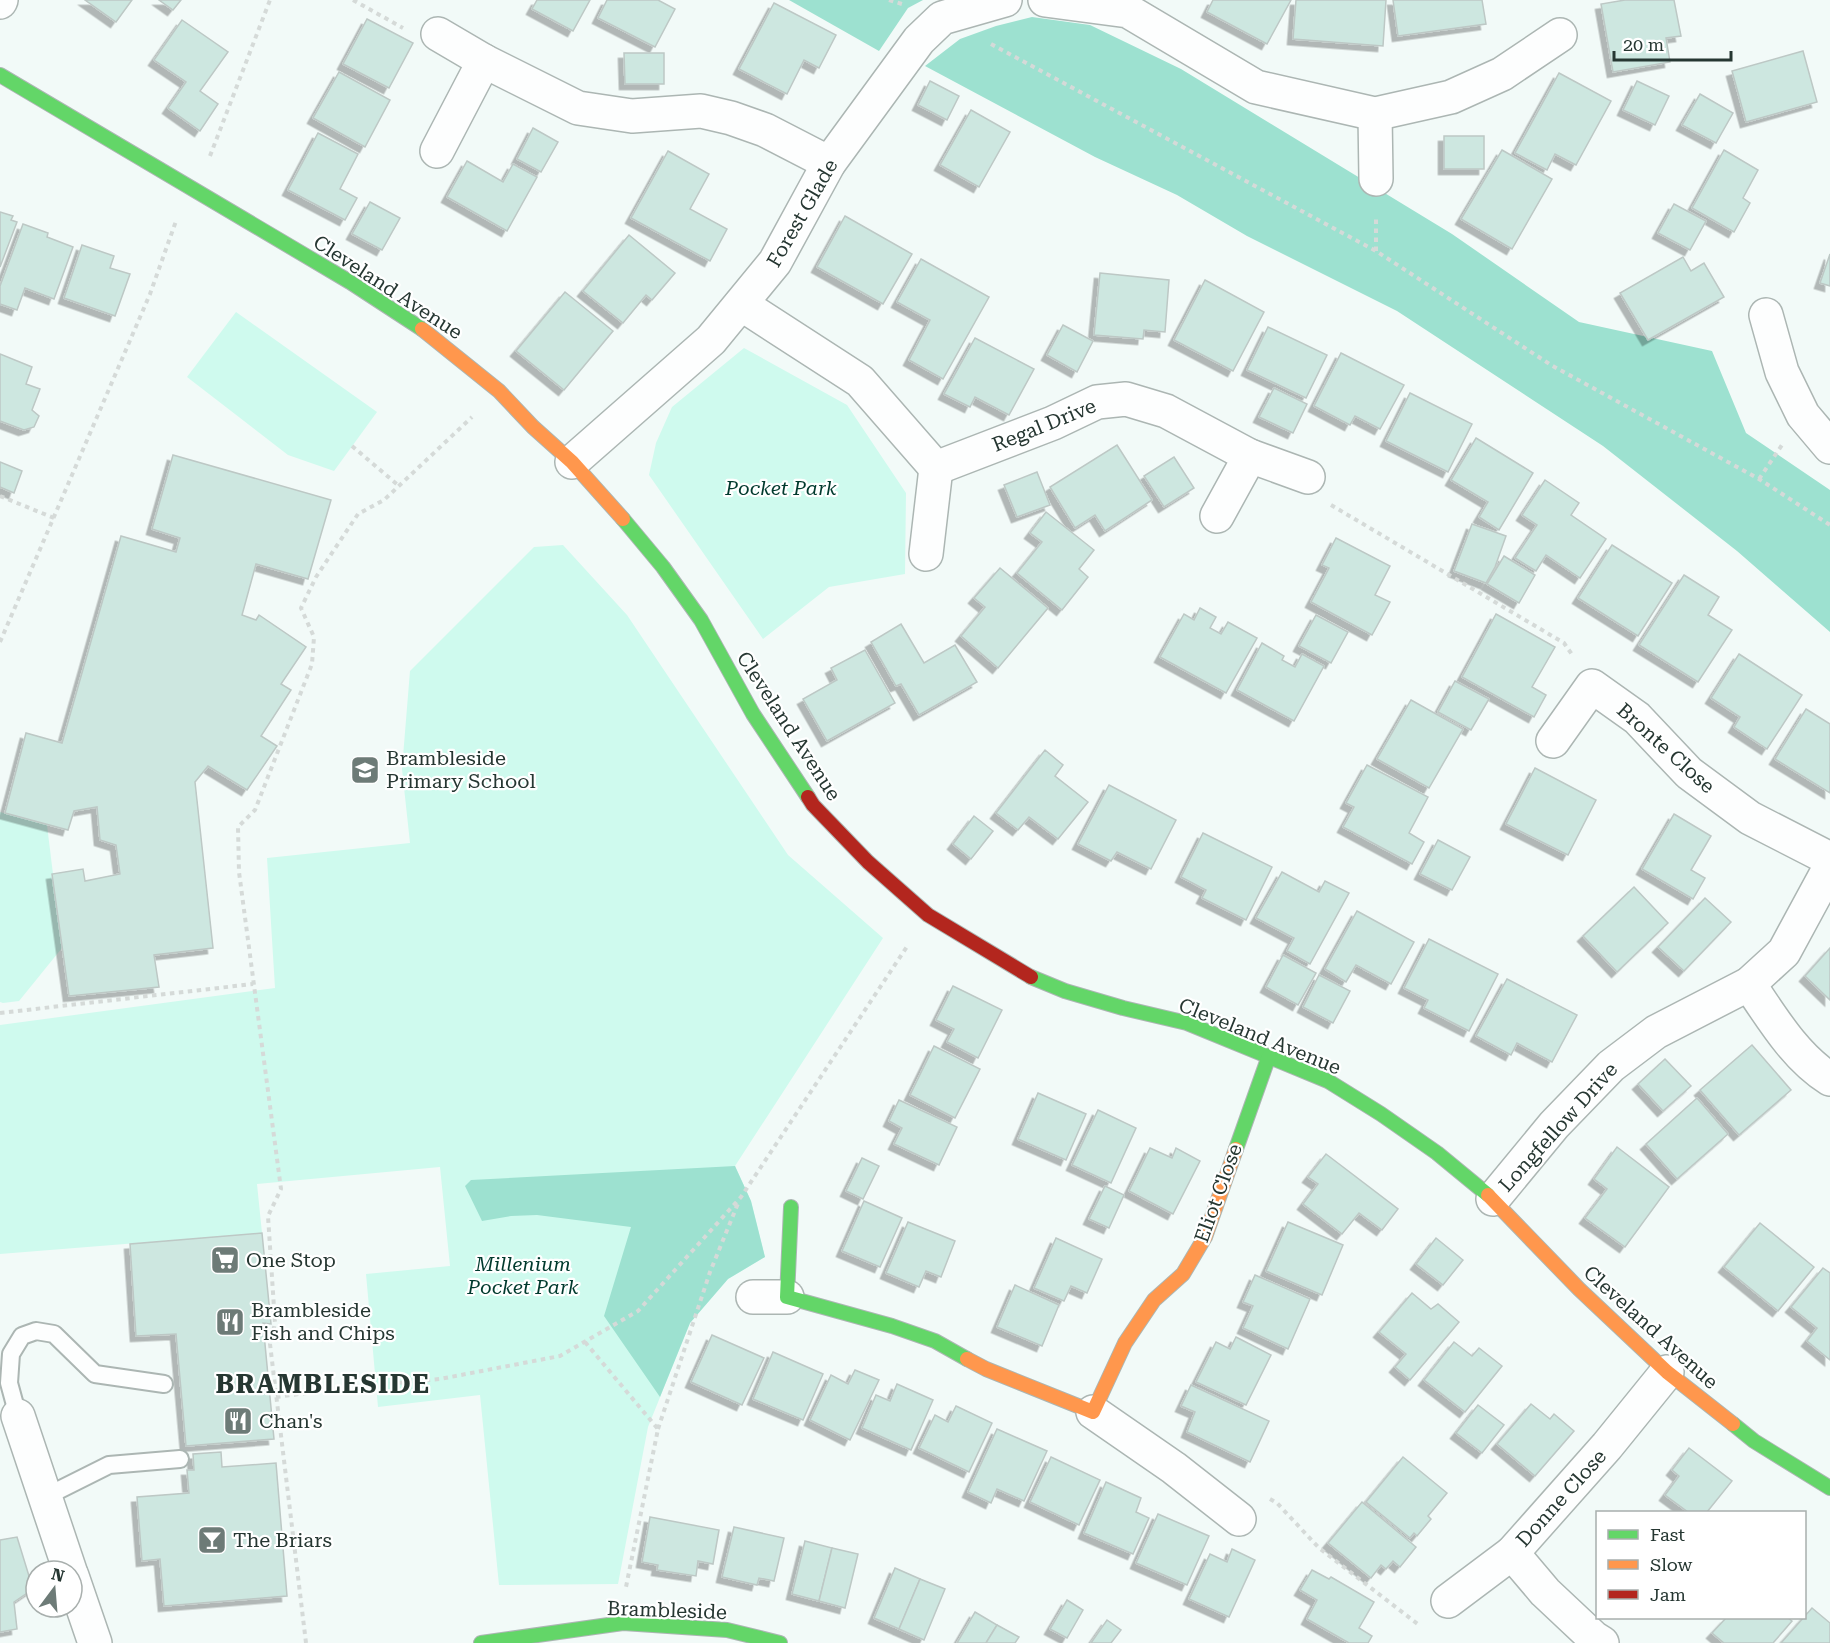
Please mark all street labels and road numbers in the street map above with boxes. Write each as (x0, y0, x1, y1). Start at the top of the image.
street label: Forest Glade (761, 155, 843, 271)
street label: Cleveland Avenue (309, 230, 467, 344)
street label: Regal Drive (989, 393, 1099, 457)
street label: Cleveland Avenue (732, 647, 846, 805)
street label: Bronte Close (1612, 698, 1720, 798)
street label: Cleveland Avenue (1175, 993, 1345, 1079)
street label: Longfellow Drive (1494, 1057, 1622, 1197)
street label: Eliot Close (1189, 1140, 1247, 1246)
street label: Cleveland Avenue (1579, 1260, 1723, 1394)
street label: Donne Close (1511, 1444, 1611, 1552)
street label: Brambleside (607, 1596, 727, 1624)

